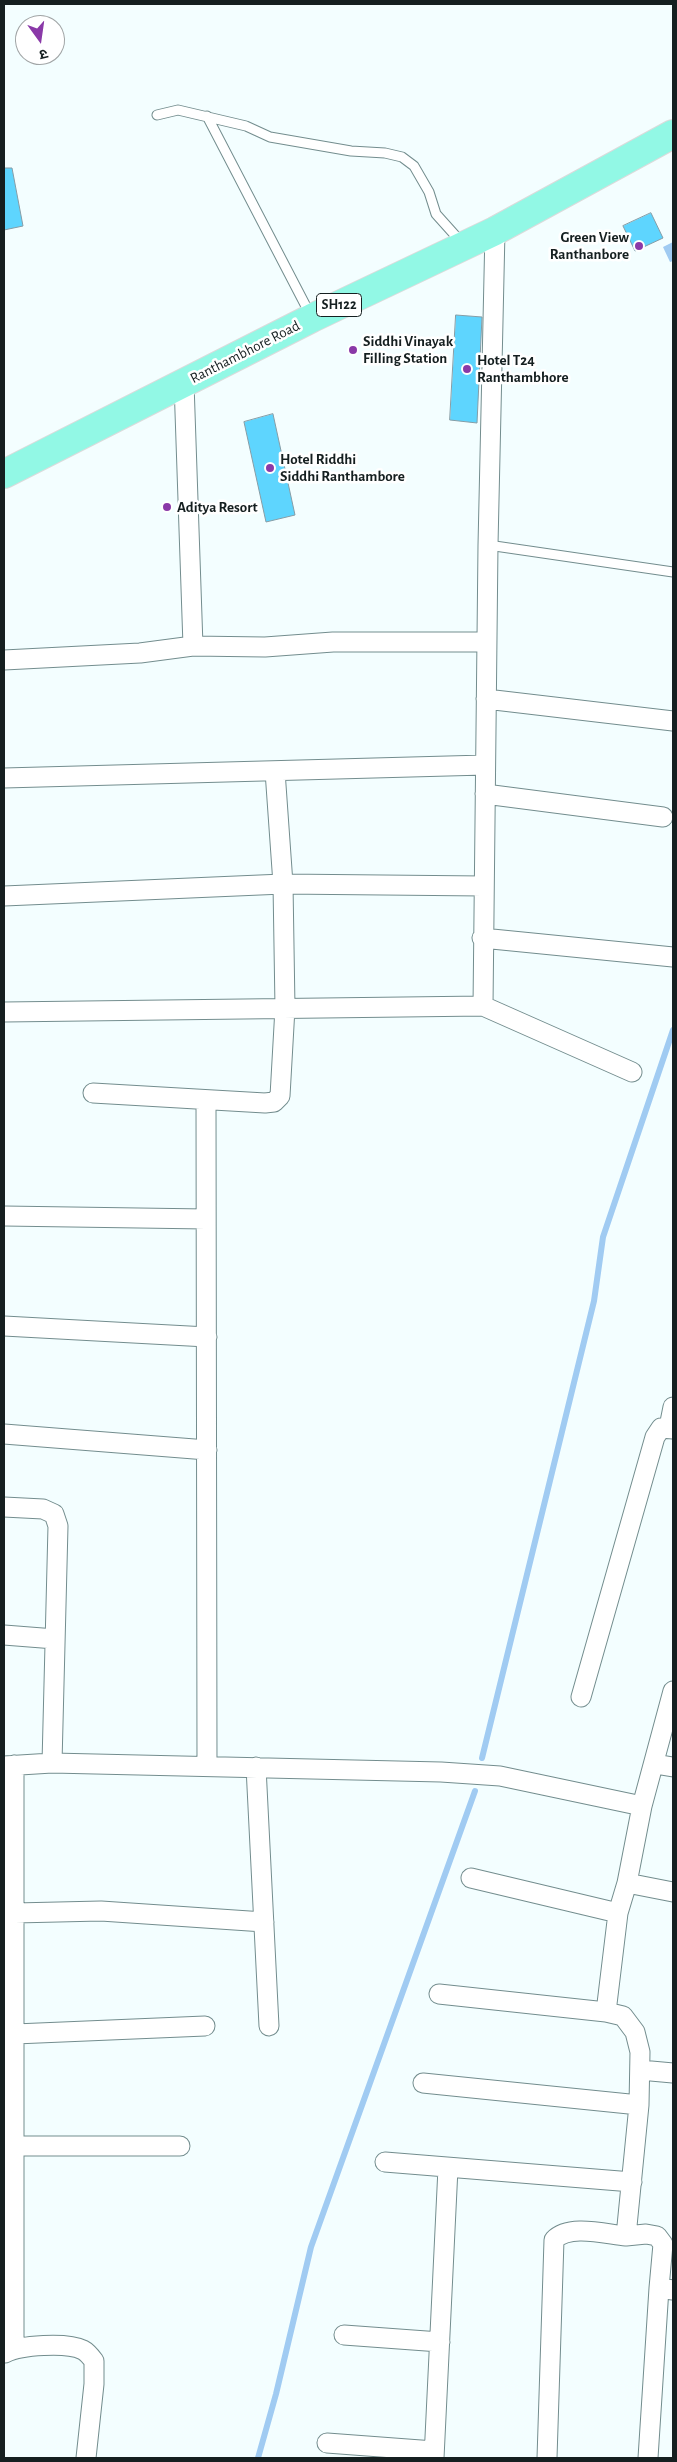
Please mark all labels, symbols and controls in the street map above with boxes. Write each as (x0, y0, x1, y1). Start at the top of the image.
north arrow (15, 15, 65, 65)
text: उ (38, 46, 49, 61)
place label: Green View Ranthanbore (550, 228, 629, 263)
marker: Green View Ranthanbore (633, 240, 645, 252)
road number: SH122 (316, 294, 362, 316)
street label: Ranthambhore Road (187, 317, 303, 387)
place label: Siddhi Vinayak Filling Station (363, 332, 453, 367)
marker: Siddhi Vinayak Filling Station (347, 344, 359, 356)
place label: Hotel T24 Ranthambhore (477, 351, 568, 386)
marker: Hotel T24 Ranthambhore (461, 363, 473, 375)
place label: Hotel Riddhi Siddhi Ranthambore (280, 450, 405, 485)
marker: Hotel Riddhi Siddhi Ranthambore (264, 462, 276, 474)
place label: Aditya Resort (177, 498, 257, 516)
marker: Aditya Resort (161, 501, 173, 513)

